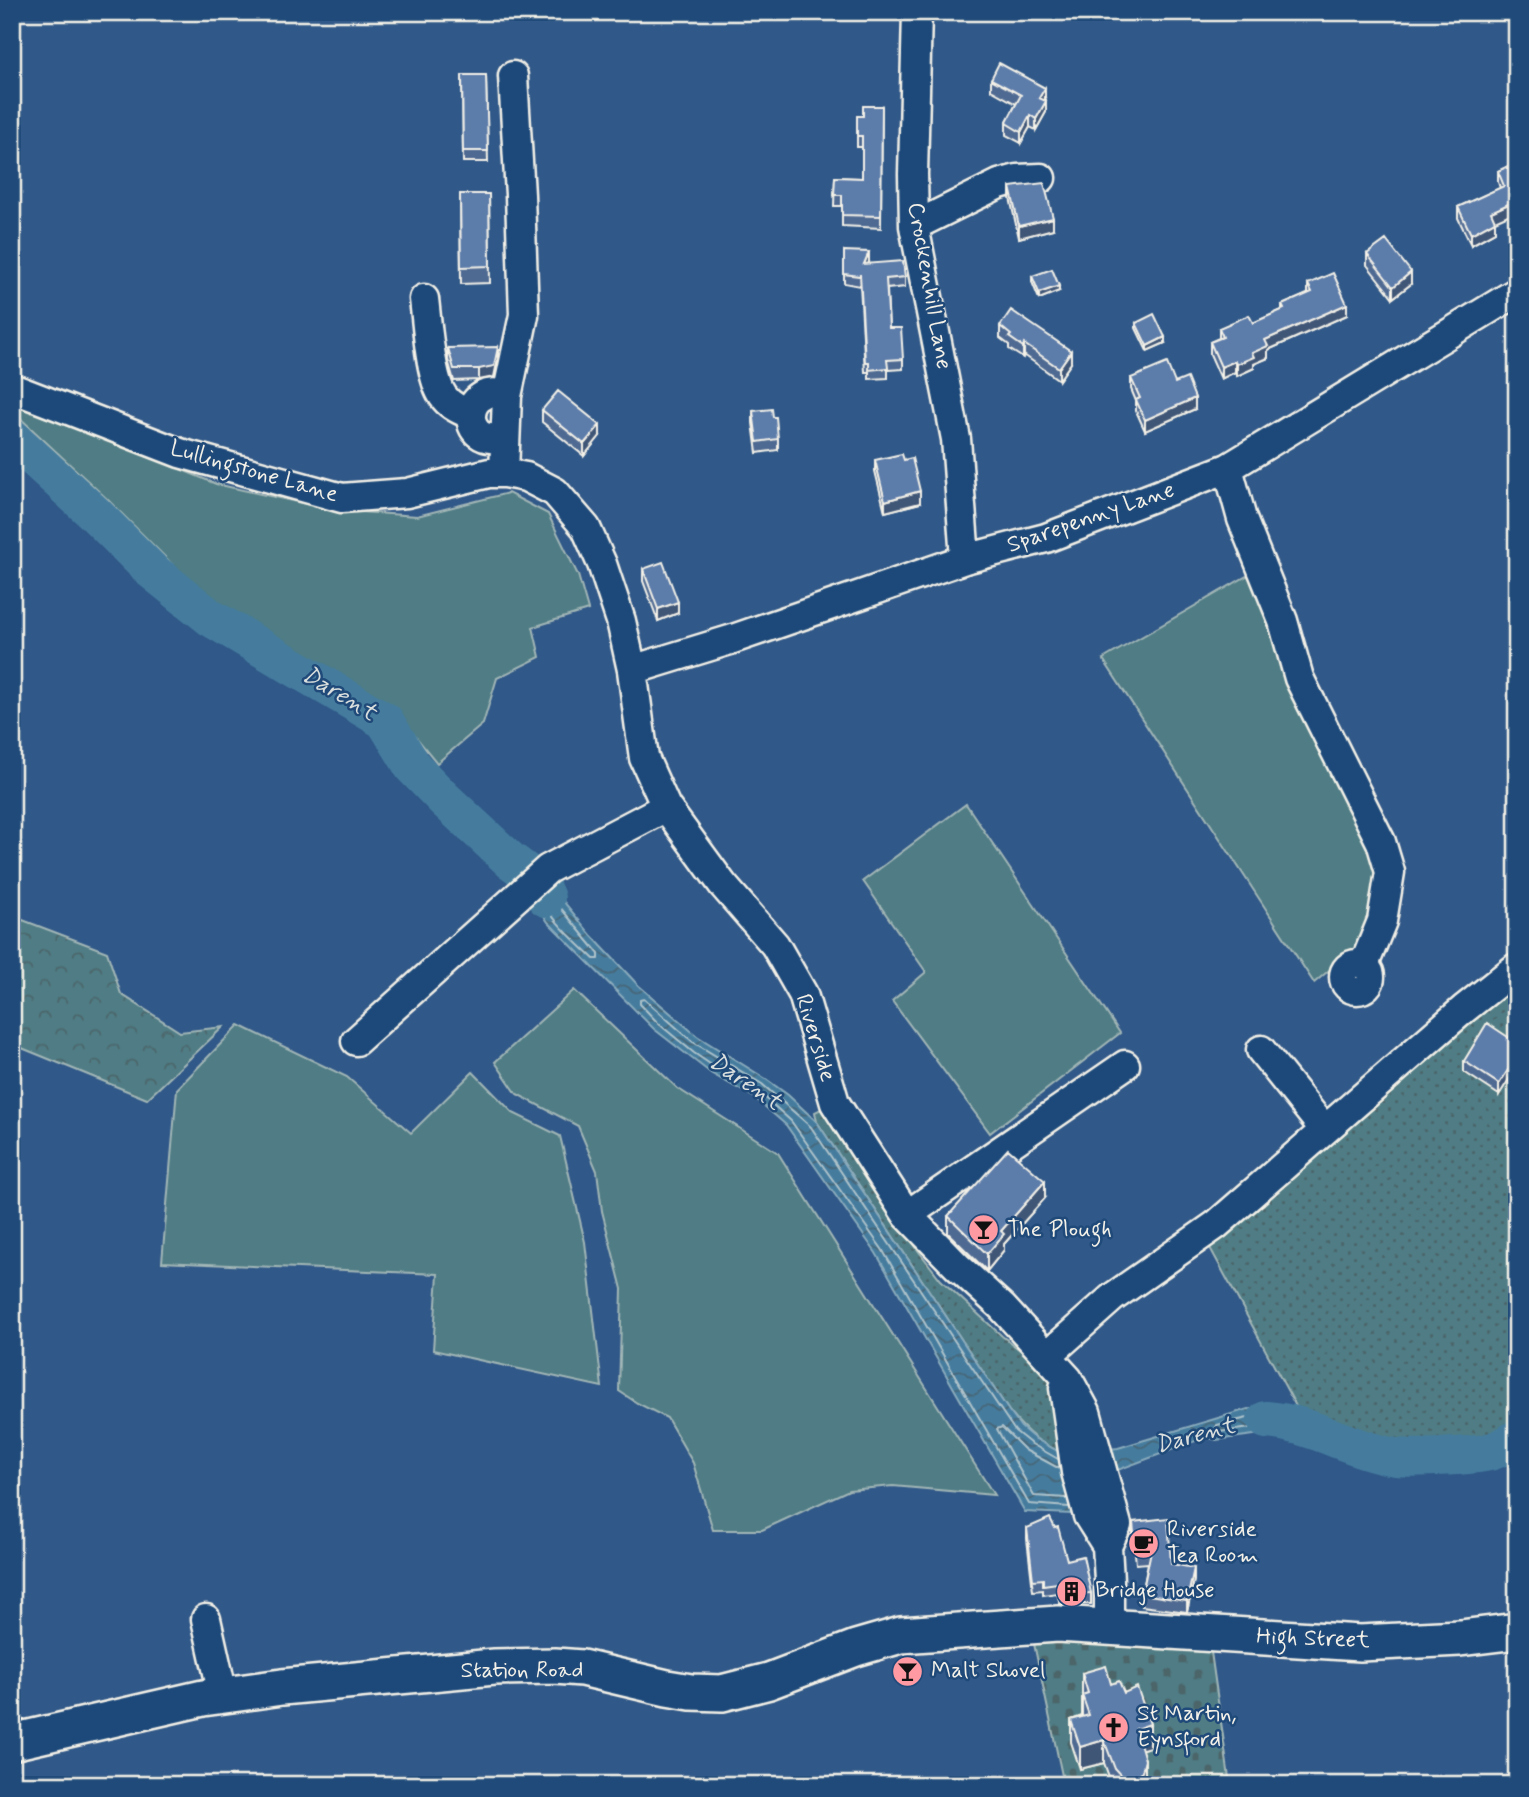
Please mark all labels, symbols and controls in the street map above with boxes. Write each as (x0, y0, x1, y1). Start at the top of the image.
street label: Crockenhill Lane (900, 200, 958, 372)
street label: Lullingstone Lane (166, 434, 341, 512)
street label: Sparepenny Lane (1003, 475, 1179, 561)
water label: Darent (296, 660, 384, 729)
street label: Riverside (788, 991, 842, 1085)
water label: Darent (702, 1046, 789, 1119)
bar icon: The Plough (967, 1213, 1001, 1247)
place label: The Plough (1007, 1215, 1112, 1247)
water label: Darent (1151, 1410, 1240, 1462)
place label: Riverside Tea Room (1167, 1515, 1258, 1571)
cafe icon: Riverside Tea Room (1127, 1526, 1161, 1560)
building icon: Bridge House (1055, 1574, 1089, 1608)
place label: Bridge House (1095, 1576, 1215, 1606)
street label: High Street (1256, 1622, 1371, 1658)
bar icon: Malt Shovel (891, 1654, 925, 1688)
street label: Station Road (461, 1656, 583, 1686)
place label: Malt Shovel (931, 1656, 1046, 1686)
place label: St Martin, Eynsford (1137, 1699, 1237, 1756)
church icon: St Martin, Eynsford (1097, 1710, 1131, 1744)

